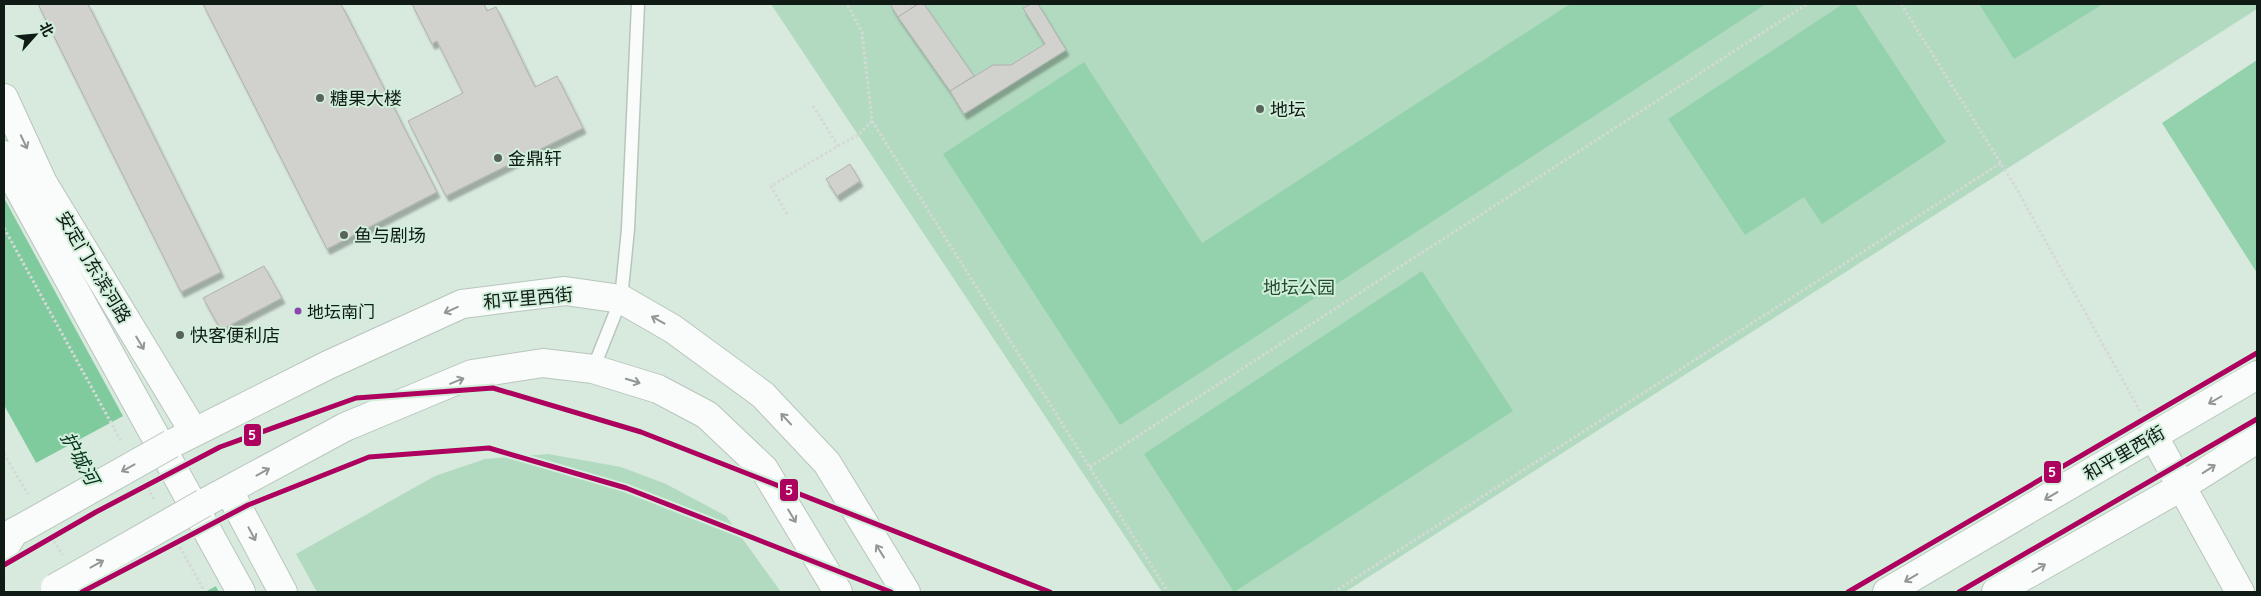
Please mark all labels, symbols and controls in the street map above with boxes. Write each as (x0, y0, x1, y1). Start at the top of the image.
north arrow (10, 10, 60, 60)
text: 北 (35, 19, 58, 39)
place label: 糖果大楼 (330, 87, 402, 110)
marker: 糖果大楼 (314, 92, 326, 104)
place label: 地坛 (1270, 98, 1306, 121)
marker: 地坛 (1254, 103, 1266, 115)
one-way arrow (20, 134, 30, 149)
place label: 金鼎轩 (508, 147, 562, 170)
marker: 金鼎轩 (492, 152, 504, 164)
street label: 安定门东滨河路 (52, 207, 136, 327)
place label: 鱼与剧场 (354, 224, 426, 247)
marker: 鱼与剧场 (338, 229, 350, 241)
park label: 地坛公园 (1263, 276, 1335, 299)
street label: 和平里西街 (482, 283, 574, 313)
place label: 地坛南门 (307, 301, 375, 322)
one-way arrow (444, 305, 459, 315)
marker: 地坛南门 (293, 306, 303, 316)
one-way arrow (651, 315, 666, 325)
place label: 快客便利店 (190, 324, 280, 347)
marker: 快客便利店 (174, 329, 186, 341)
one-way arrow (136, 336, 146, 350)
one-way arrow (449, 375, 464, 385)
one-way arrow (624, 377, 640, 387)
one-way arrow (2208, 395, 2223, 405)
one-way arrow (780, 413, 792, 426)
street label: 和平里西街 (2079, 421, 2169, 485)
line badge: 5 (243, 423, 262, 447)
text: 5 (248, 426, 256, 444)
water label: 护城河 (56, 427, 106, 492)
line badge: 5 (2043, 460, 2062, 484)
one-way arrow (121, 463, 136, 473)
text: 5 (2048, 463, 2056, 481)
one-way arrow (2202, 464, 2216, 474)
one-way arrow (255, 467, 270, 477)
line badge: 5 (779, 478, 799, 502)
text: 5 (785, 481, 793, 499)
one-way arrow (2044, 491, 2058, 501)
one-way arrow (788, 508, 798, 522)
one-way arrow (247, 526, 257, 541)
one-way arrow (875, 544, 885, 558)
one-way arrow (90, 559, 105, 569)
one-way arrow (2031, 563, 2045, 573)
one-way arrow (1904, 574, 1918, 584)

